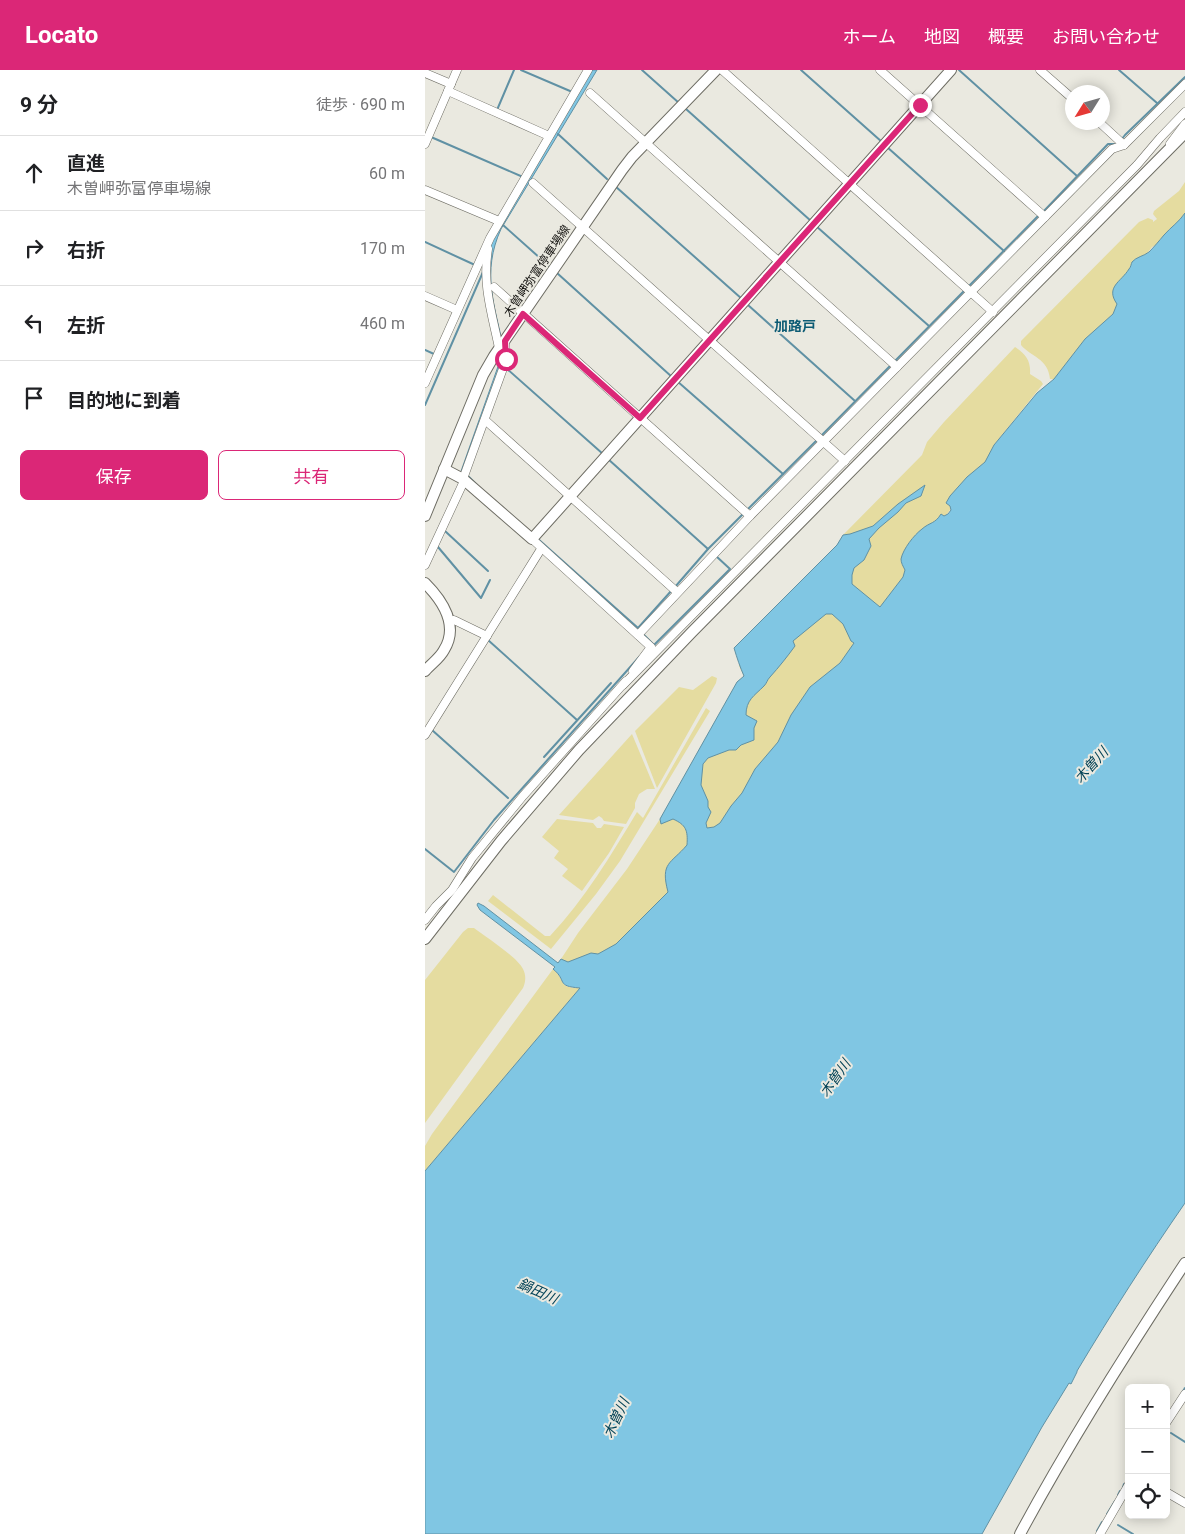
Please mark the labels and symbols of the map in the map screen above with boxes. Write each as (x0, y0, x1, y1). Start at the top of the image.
north arrow (1065, 85, 1110, 130)
route end (909, 94, 932, 117)
street label: 木曽岬弥富停車場線 (501, 222, 573, 320)
district label: 加路戸 (774, 318, 816, 334)
route start (495, 348, 518, 371)
water label: 木曽川 (1071, 743, 1112, 786)
water label: 木曽川 (816, 1055, 855, 1100)
water label: 鍋田川 (516, 1275, 562, 1308)
water label: 木曽川 (600, 1394, 633, 1440)

